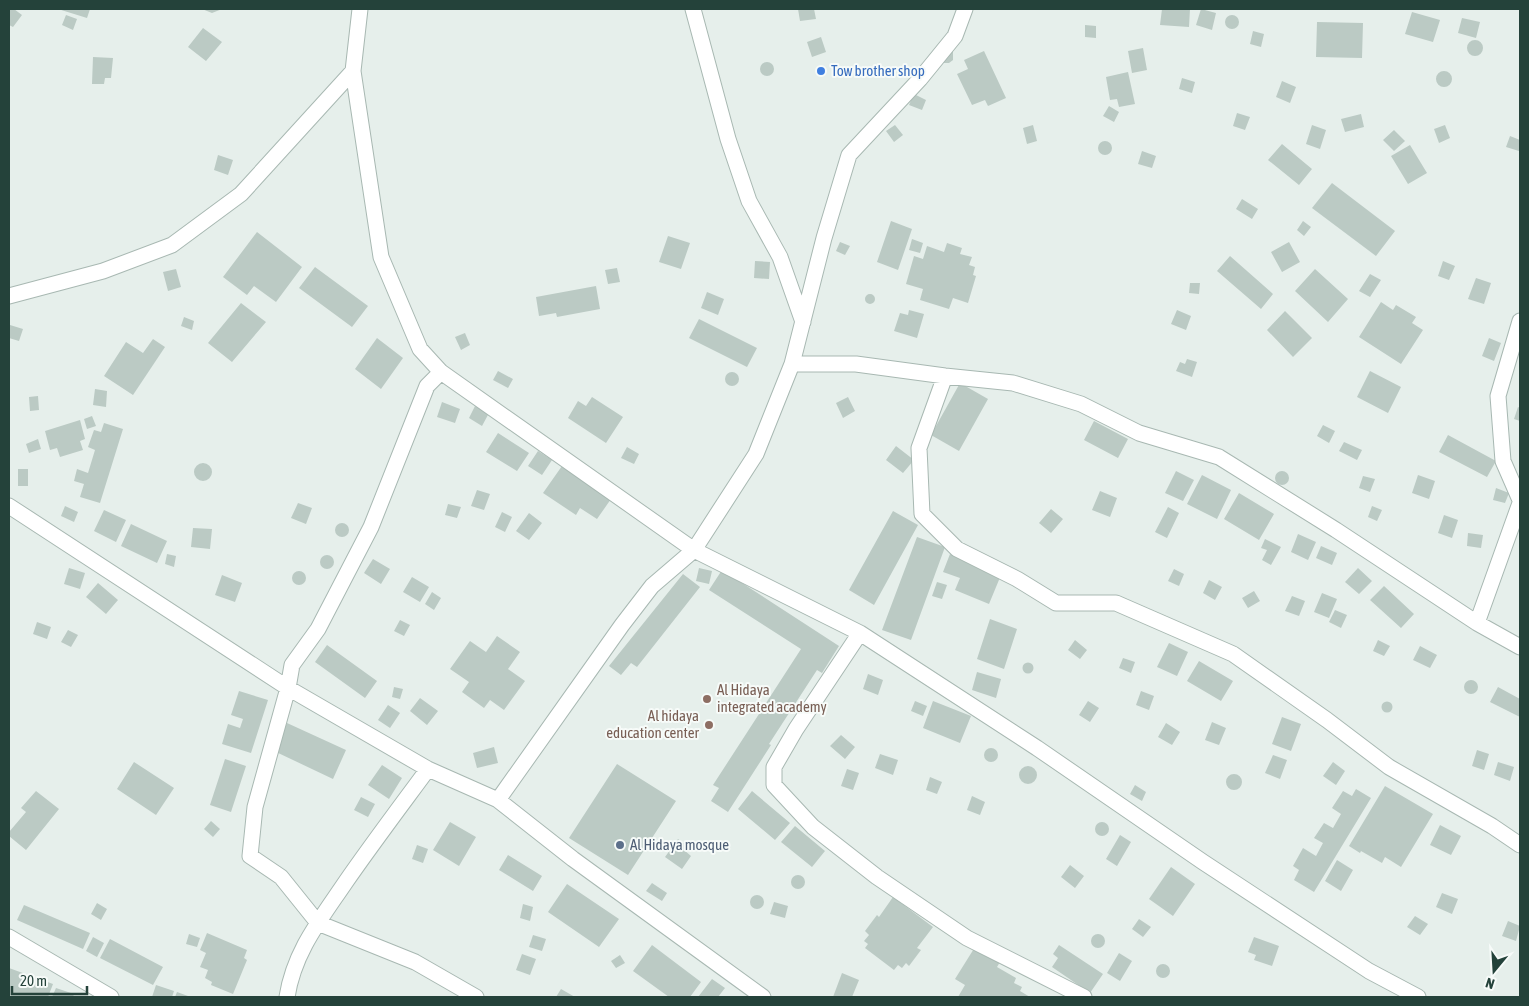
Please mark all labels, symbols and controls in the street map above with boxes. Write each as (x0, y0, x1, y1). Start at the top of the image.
place label: Tow brother shop (831, 62, 925, 79)
marker: Tow brother shop (815, 65, 827, 77)
place label: Al Hidaya integrated academy (717, 681, 827, 715)
marker: Al Hidaya integrated academy (701, 693, 713, 705)
place label: Al hidaya education center (606, 707, 700, 741)
marker: Al hidaya education center (703, 719, 715, 731)
place label: Al Hidaya mosque (630, 836, 729, 853)
marker: Al Hidaya mosque (614, 839, 626, 851)
north arrow (1469, 946, 1519, 996)
scale bar (12, 964, 88, 996)
text: 20 m (20, 972, 47, 989)
text: N (1484, 974, 1496, 992)

